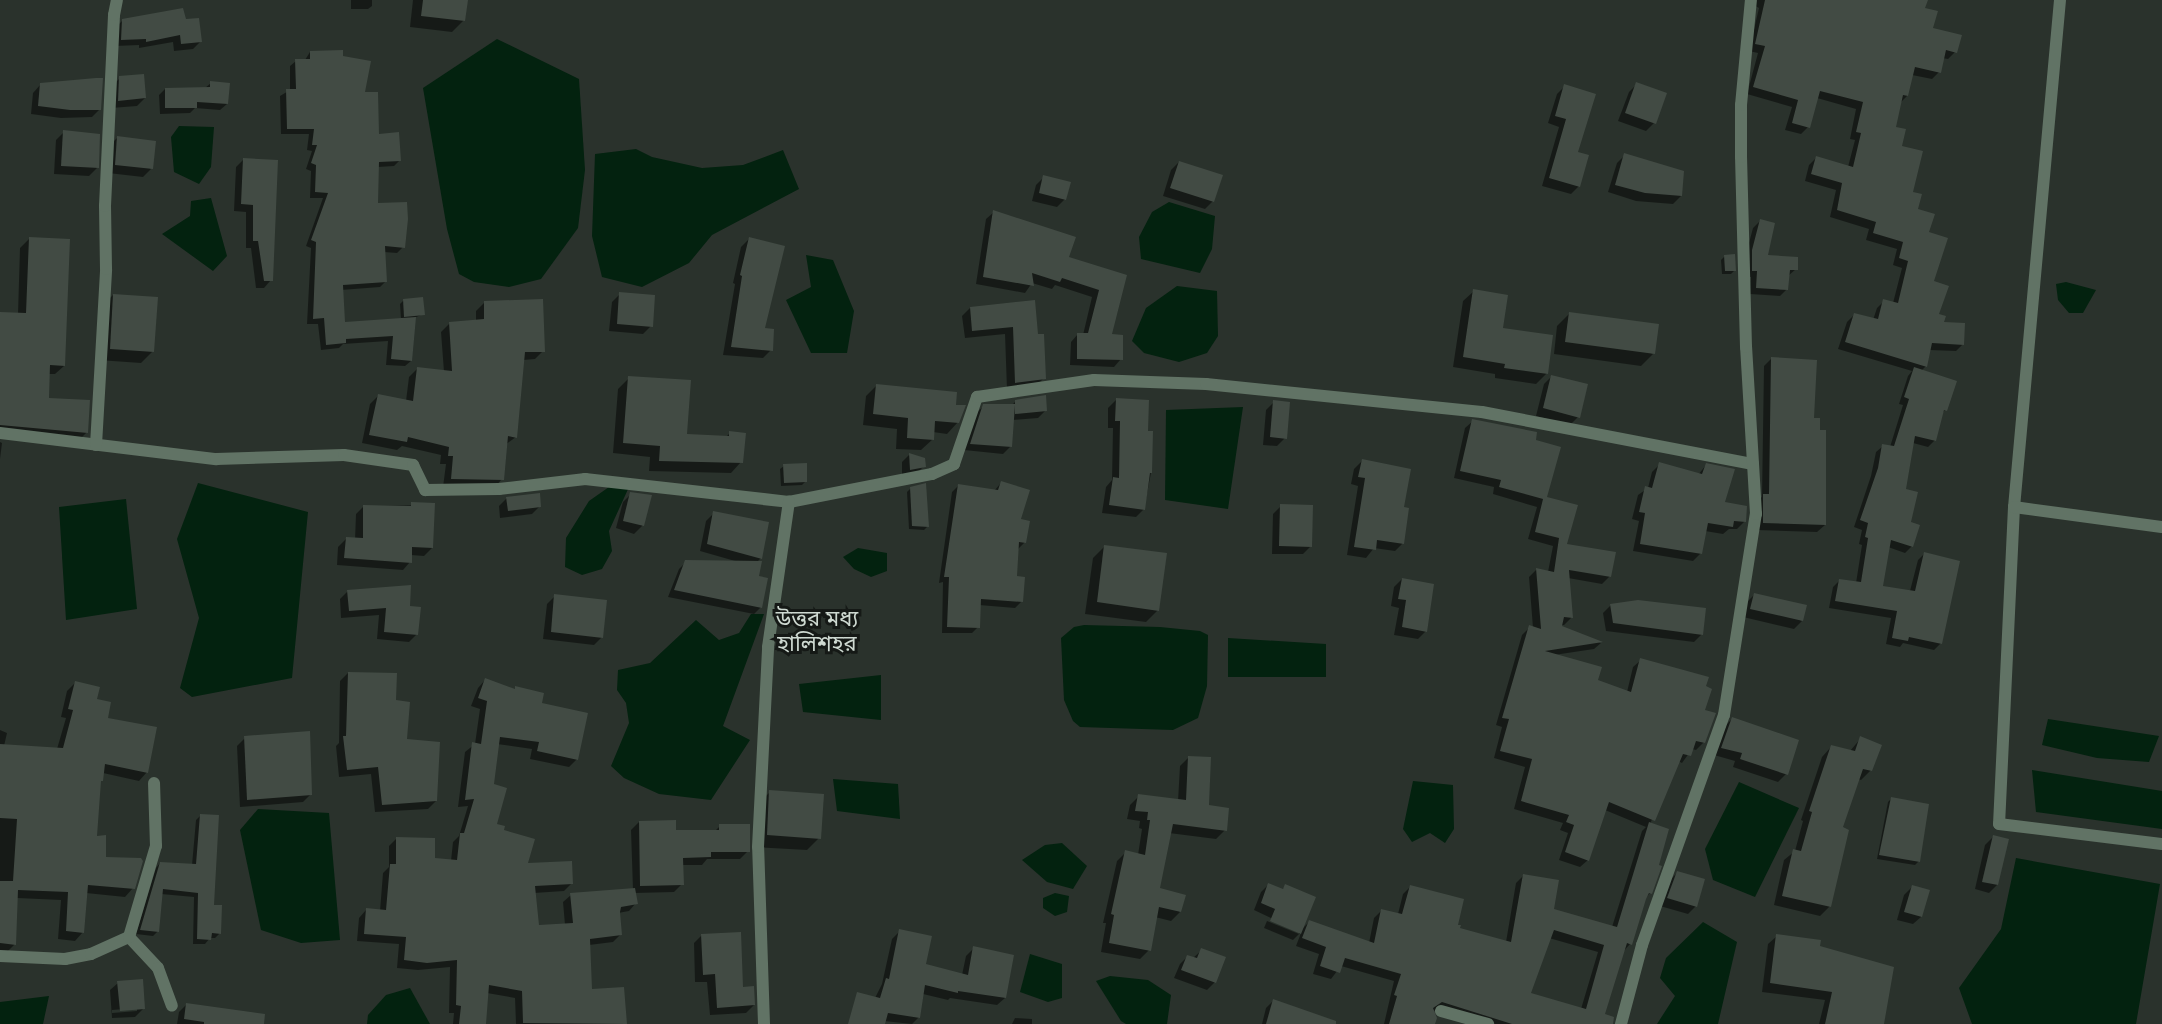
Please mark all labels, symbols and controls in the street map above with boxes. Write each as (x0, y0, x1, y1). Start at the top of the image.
district label: উত্তর মধ্য হালিশহর (776, 607, 858, 658)

